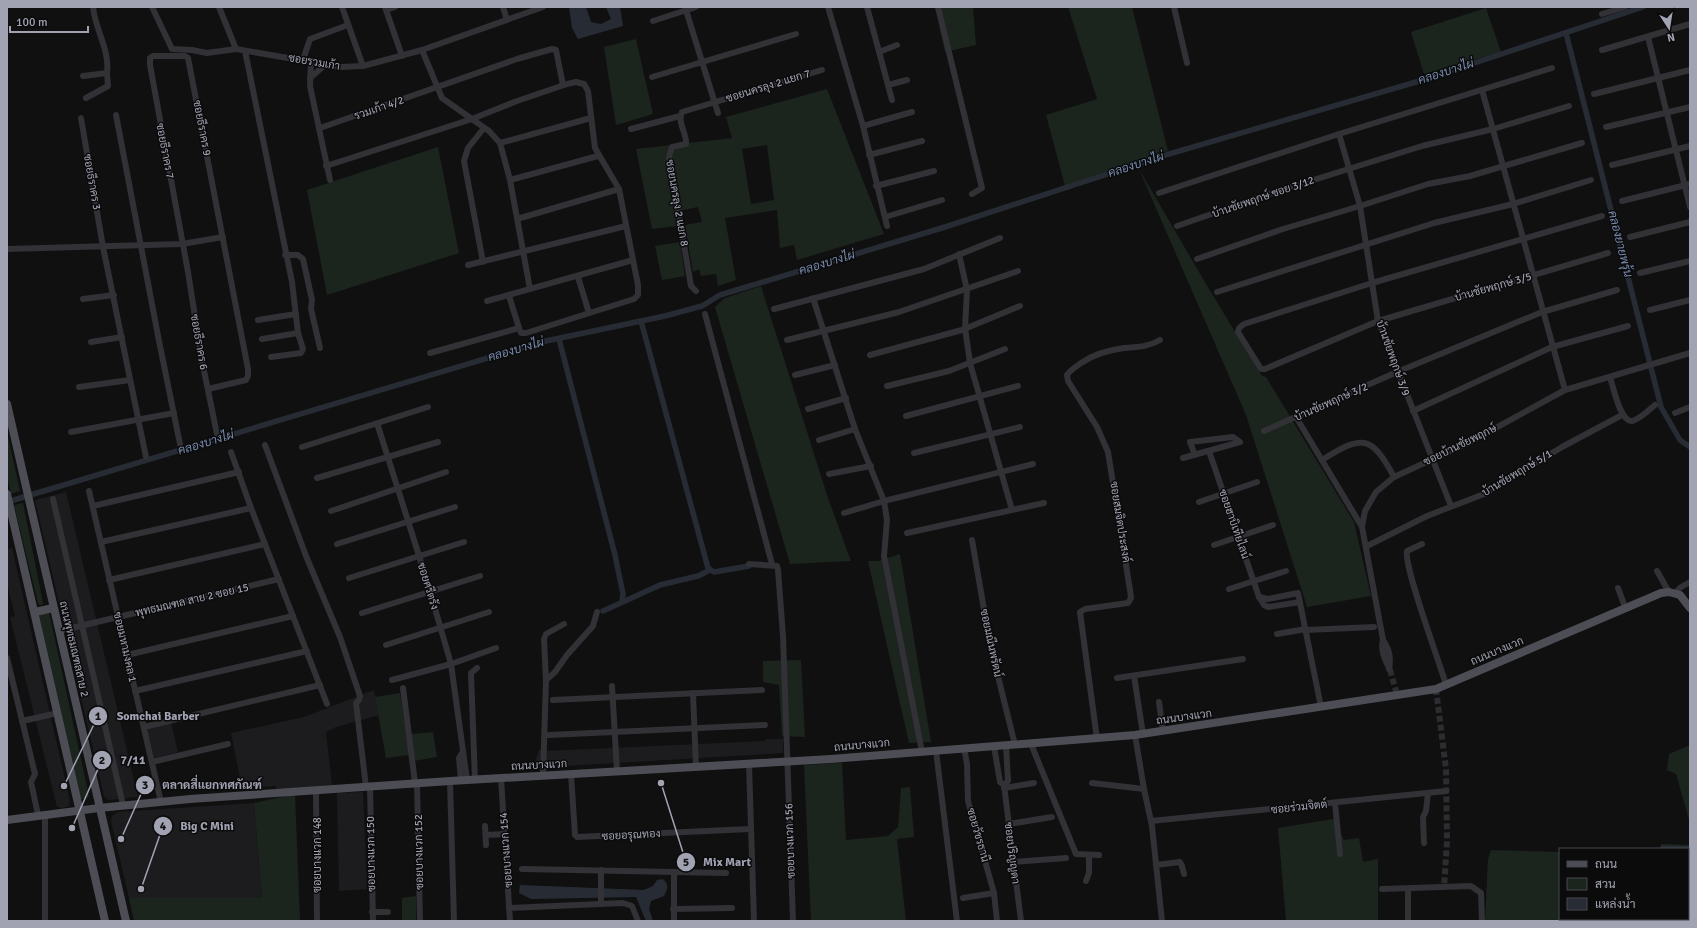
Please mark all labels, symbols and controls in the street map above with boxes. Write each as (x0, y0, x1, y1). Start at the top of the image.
scale bar (10, 8, 88, 34)
north arrow (1649, 8, 1689, 48)
text: 100 m (16, 15, 48, 30)
text: N (1666, 30, 1676, 44)
street label: ซอยรวมเก้า (287, 50, 341, 73)
water label: คลองบางไผ่ (1416, 55, 1477, 88)
street label: ซอยนครลุง 2 แยก 7 (724, 67, 813, 107)
street label: รวมเก้า 4/2 (352, 92, 406, 123)
street label: ซอยธีราคร 9 (190, 99, 216, 157)
street label: ซอยธีราคร 7 (153, 122, 179, 180)
water label: คลองบางไผ่ (1106, 148, 1167, 181)
street label: ซอยธีราคร 3 (81, 153, 105, 211)
street label: ซอยนครลุง 2 แยก 8 (661, 159, 691, 248)
street label: บ้านชัยพฤกษ์ ซอย 3/12 (1209, 171, 1316, 221)
water label: คลองยายพรุ้น (1603, 209, 1636, 280)
water label: คลองบางไผ่ (797, 246, 858, 279)
street label: บ้านชัยพฤกษ์ 3/5 (1452, 268, 1533, 304)
street label: ซอยธีราคร 6 (188, 313, 212, 371)
street label: บ้านชัยพฤกษ์ 3/9 (1373, 318, 1415, 398)
water label: คลองบางไผ่ (486, 334, 547, 365)
street label: บ้านชัยพฤกษ์ 3/2 (1291, 378, 1370, 424)
street label: ซอยบ้านชัยพฤกษ์ (1420, 420, 1499, 468)
water label: คลองบางไผ่ (176, 426, 237, 459)
street label: บ้านชัยพฤกษ์ 5/1 (1479, 445, 1554, 499)
street label: ซอยสมจิตประสงค์ (1107, 480, 1135, 563)
street label: ซอยฮาบิเทียไลน์ (1216, 487, 1254, 561)
street label: ซอยศรีตรัง (415, 560, 443, 611)
street label: พุทธมณฑล สาย 2 ซอย 15 (134, 581, 251, 621)
street label: ถนนพุทธมณฑลสาย 2 (55, 600, 91, 699)
street label: ซอยมณีนพรัตน์ (977, 607, 1007, 678)
street label: ซอยมหามงคล 1 (111, 611, 139, 683)
street label: ถนนบางแวก (1469, 634, 1525, 668)
callout: Somchai Barber (88, 704, 207, 728)
street label: ถนนบางแวก (1155, 707, 1213, 727)
text: 1 (95, 709, 102, 724)
text: Somchai Barber (117, 709, 200, 724)
street label: ถนนบางแวก (833, 736, 891, 754)
callout: 7/11 (92, 748, 153, 772)
text: 2 (99, 753, 105, 768)
text: 7/11 (121, 753, 146, 768)
street label: ถนนบางแวก (511, 757, 567, 773)
callout: ตลาดสี่แยกทศกัณฑ์ (135, 773, 270, 797)
text: ตลาดสี่แยกทศกัณฑ์ (162, 774, 263, 793)
text: 3 (142, 778, 148, 793)
street label: ซอยร่วมจิตต์ (1270, 796, 1328, 816)
street label: ซอยบางแวก 156 (782, 803, 798, 879)
street label: ซอยวัชรธานี (964, 806, 994, 863)
street label: ซอยบางแวก 154 (497, 812, 515, 888)
callout: Big C Mini (153, 814, 242, 838)
street label: ซอยบางแวก 152 (412, 814, 426, 890)
street label: ซอยบางแวก 150 (364, 816, 378, 892)
street label: ซอยบางแวก 148 (311, 817, 324, 893)
text: 4 (160, 819, 167, 834)
text: Big C Mini (180, 819, 234, 834)
street label: ซอยปริญญดา (1002, 821, 1022, 885)
street label: ซอยอรุณทอง (601, 827, 661, 845)
legend (1559, 848, 1689, 920)
callout: Mix Mart (676, 850, 759, 874)
text: 5 (683, 855, 689, 870)
text: Mix Mart (703, 855, 751, 870)
text: ถนน (1595, 857, 1618, 872)
text: สวน (1595, 877, 1616, 892)
text: แหล่งน้ำ (1595, 893, 1635, 912)

